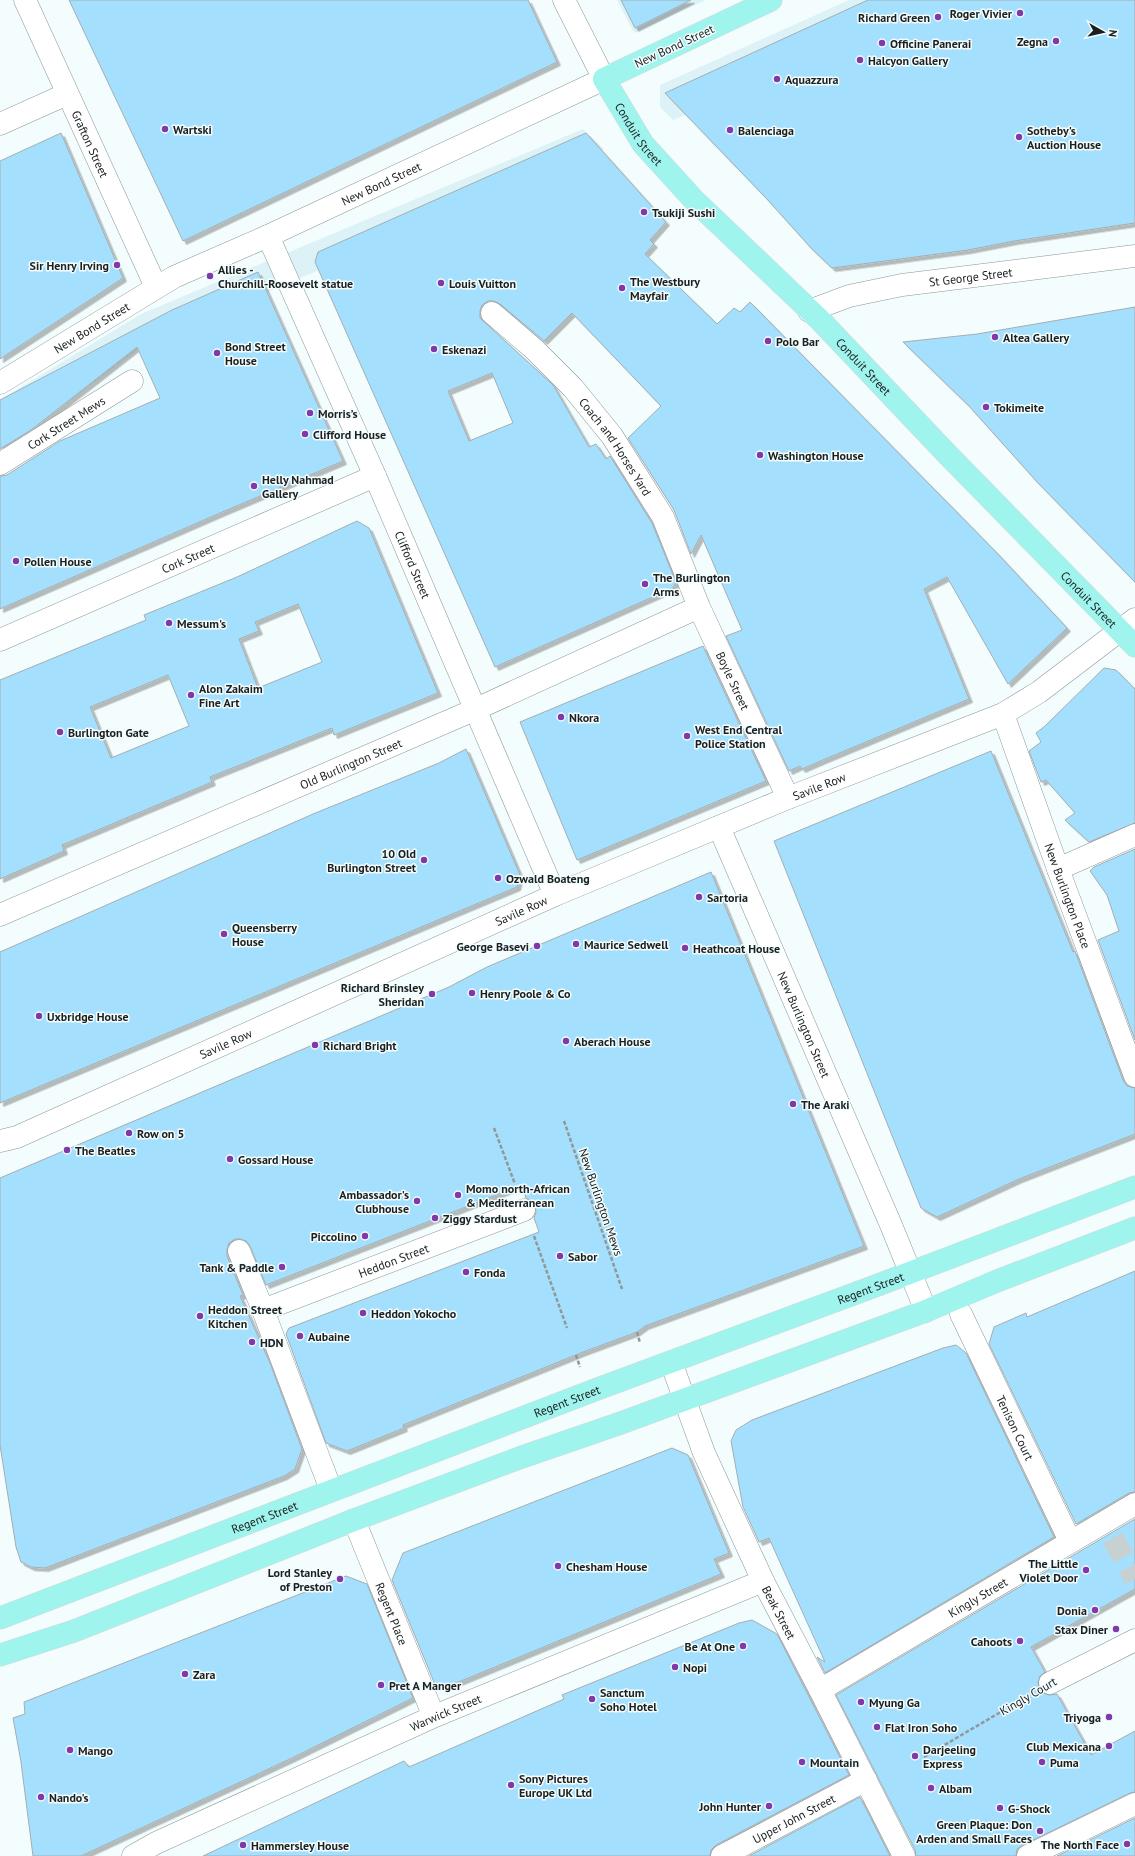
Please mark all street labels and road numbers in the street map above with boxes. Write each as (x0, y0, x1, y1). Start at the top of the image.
street label: New Bond Street (632, 21, 716, 71)
street label: Conduit Street (612, 100, 666, 168)
street label: Grafton Street (69, 108, 112, 180)
street label: New Bond Street (339, 158, 423, 208)
street label: St George Street (928, 264, 1013, 289)
street label: New Bond Street (51, 298, 132, 356)
street label: Conduit Street (833, 334, 895, 398)
street label: Cork Street Mews (24, 392, 108, 452)
street label: Coach and Horses Yard (576, 394, 655, 498)
street label: Clifford Street (392, 528, 434, 600)
street label: Cork Street (159, 540, 217, 576)
street label: Conduit Street (1058, 568, 1120, 631)
street label: Boyle Street (713, 649, 753, 712)
street label: Old Burlington Street (297, 735, 404, 792)
street label: Savile Row (790, 769, 848, 803)
street label: New Burlington Place (1042, 841, 1094, 950)
street label: Savile Row (492, 892, 550, 929)
street label: New Burlington Street (775, 969, 834, 1080)
street label: Savile Row (197, 1025, 254, 1062)
street label: New Burlington Mews (576, 1146, 626, 1258)
street label: Heddon Street (356, 1240, 431, 1280)
street label: Regent Street (835, 1268, 906, 1307)
street label: Regent Street (532, 1381, 602, 1420)
street label: Tenison Court (994, 1393, 1037, 1462)
street label: Regent Street (229, 1497, 299, 1536)
street label: Kingly Street (945, 1574, 1010, 1620)
street label: Regent Place (373, 1580, 411, 1647)
street label: Beak Street (759, 1583, 800, 1642)
street label: Kingly Court (997, 1674, 1059, 1718)
street label: Warwick Street (407, 1690, 483, 1734)
street label: Upper John Street (750, 1790, 837, 1846)

